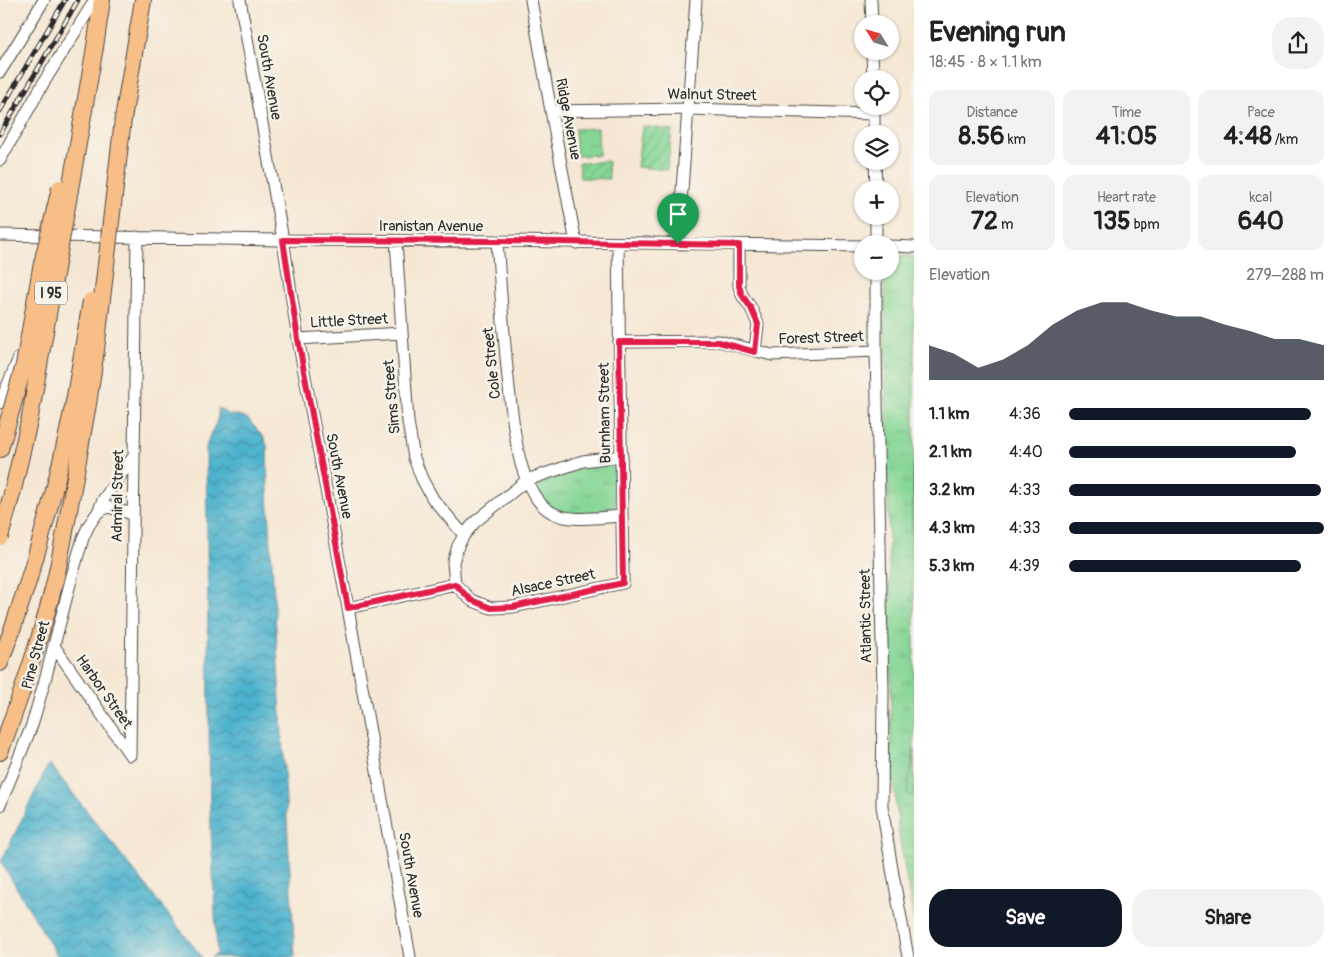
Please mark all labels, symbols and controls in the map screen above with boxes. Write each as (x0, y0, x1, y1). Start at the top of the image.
north arrow (854, 15, 899, 60)
map controls (854, 15, 899, 280)
text: Evening run (929, 15, 1066, 50)
button: share (1272, 17, 1324, 69)
street label: South Avenue (252, 33, 286, 122)
text: 18:45 · 8 × 1.1 km (929, 52, 1042, 72)
button: locate (854, 70, 899, 115)
street label: Ridge Avenue (551, 76, 585, 162)
street label: Walnut Street (667, 85, 758, 105)
text: Distance (967, 104, 1018, 121)
text: Time (1112, 104, 1141, 121)
text: Pace (1247, 104, 1275, 121)
text: 8.56 (958, 121, 1005, 152)
text: 41:05 (1096, 121, 1157, 152)
text: 4:48 (1224, 121, 1272, 152)
button: layers (854, 125, 899, 170)
text: km (1005, 131, 1026, 148)
text: /km (1272, 131, 1298, 148)
button: + (854, 180, 899, 225)
text: Elevation (965, 189, 1019, 206)
text: Heart rate (1097, 189, 1156, 206)
text: kcal (1249, 189, 1272, 206)
pin (657, 193, 699, 244)
icon: arrive (664, 200, 692, 228)
text: 72 (971, 206, 998, 237)
text: 135 (1093, 206, 1131, 237)
text: 640 (1238, 206, 1284, 237)
text: m (998, 216, 1014, 233)
text: bpm (1131, 216, 1160, 233)
street label: Iranistan Avenue (379, 217, 484, 236)
button: − (854, 235, 899, 280)
text: Elevation (929, 265, 990, 285)
text: 279–288 m (1246, 265, 1324, 285)
road number: I 95 (35, 282, 67, 304)
street label: Little Street (309, 309, 389, 333)
street label: Cole Street (479, 325, 505, 400)
street label: Forest Street (778, 327, 865, 349)
street label: Sims Street (379, 358, 405, 435)
street label: Burnham Street (595, 361, 615, 464)
text: 1.1 km (929, 404, 969, 424)
text: 4:36 (1009, 404, 1041, 424)
street label: South Avenue (321, 432, 357, 521)
text: 2.1 km (929, 442, 972, 462)
text: 4:40 (1009, 442, 1043, 462)
street label: Admiral Street (108, 448, 128, 543)
text: 3.2 km (929, 480, 975, 500)
text: 4:33 (1009, 480, 1040, 500)
text: 4.3 km (929, 518, 975, 538)
text: 4:33 (1009, 518, 1040, 538)
text: 5.3 km (929, 556, 974, 576)
text: 4:39 (1009, 556, 1040, 576)
street label: Alsace Street (509, 565, 598, 601)
street label: Atlantic Street (856, 568, 876, 663)
street label: Pine Street (18, 618, 55, 692)
street label: Harbor Street (71, 651, 137, 734)
street label: South Avenue (394, 831, 428, 920)
button: Save (929, 889, 1122, 947)
button: Share (1132, 889, 1324, 947)

